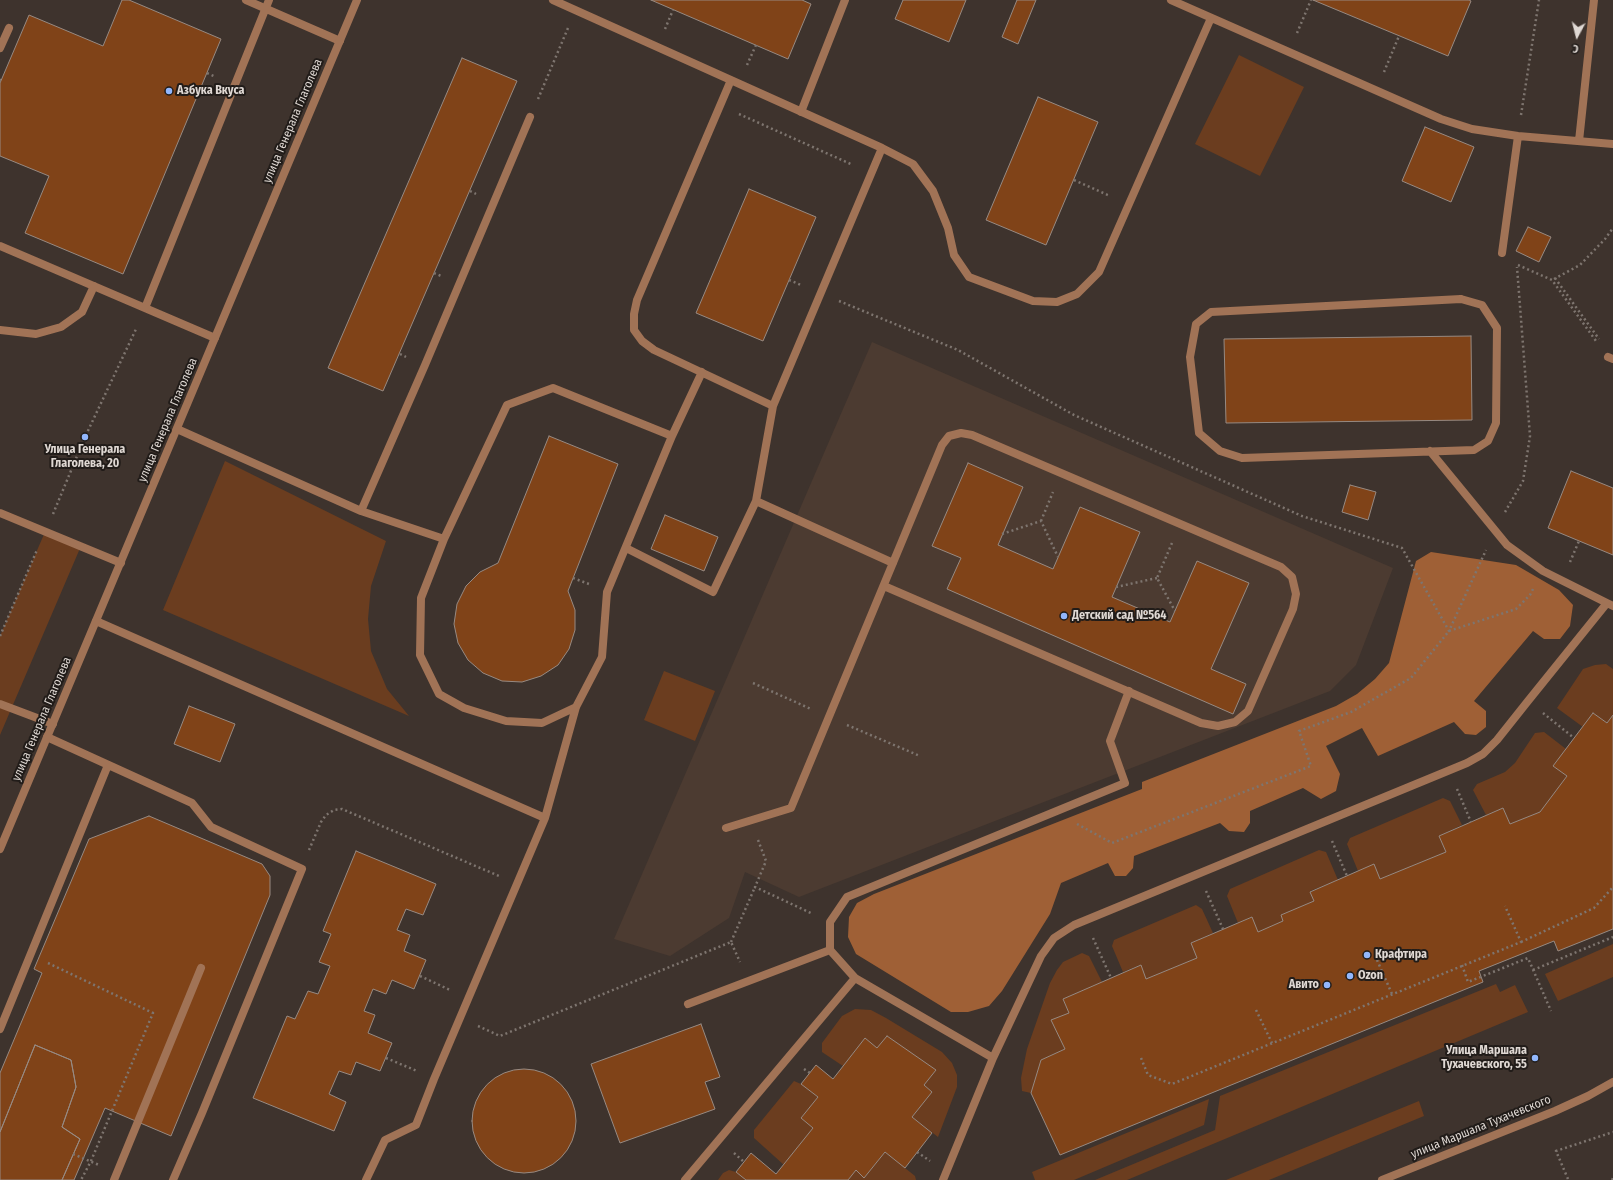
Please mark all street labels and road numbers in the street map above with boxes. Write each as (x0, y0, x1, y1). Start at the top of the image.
street label: улица Генерала Глаголева (260, 57, 326, 185)
street label: улица Генерала Глаголева (135, 356, 201, 484)
street label: улица Генерала Глаголева (9, 655, 75, 783)
street label: улица Маршала Тухачевского (1409, 1092, 1553, 1162)

